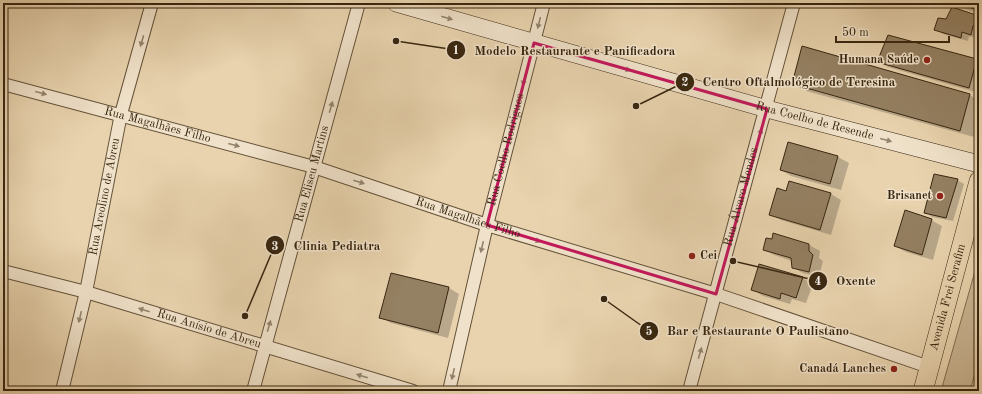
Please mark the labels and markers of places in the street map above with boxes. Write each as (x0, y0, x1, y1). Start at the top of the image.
callout: Modelo Restaurante e Panificadora (446, 38, 683, 63)
place label: Humana Saúde (838, 54, 919, 66)
marker: Humana Saúde (922, 55, 932, 65)
callout: Centro Oftalmológico de Teresina (675, 69, 904, 94)
place label: Brisanet (887, 190, 933, 202)
marker: Brisanet (935, 191, 945, 201)
callout: Clinia Pediatra (265, 233, 388, 258)
place label: Cei (700, 250, 718, 262)
marker: Cei (687, 251, 697, 261)
callout: Oxente (808, 268, 884, 293)
callout: Bar e Restaurante O Paulistano (639, 318, 858, 343)
place label: Canadá Lanches (799, 363, 886, 375)
marker: Canadá Lanches (889, 364, 899, 374)

